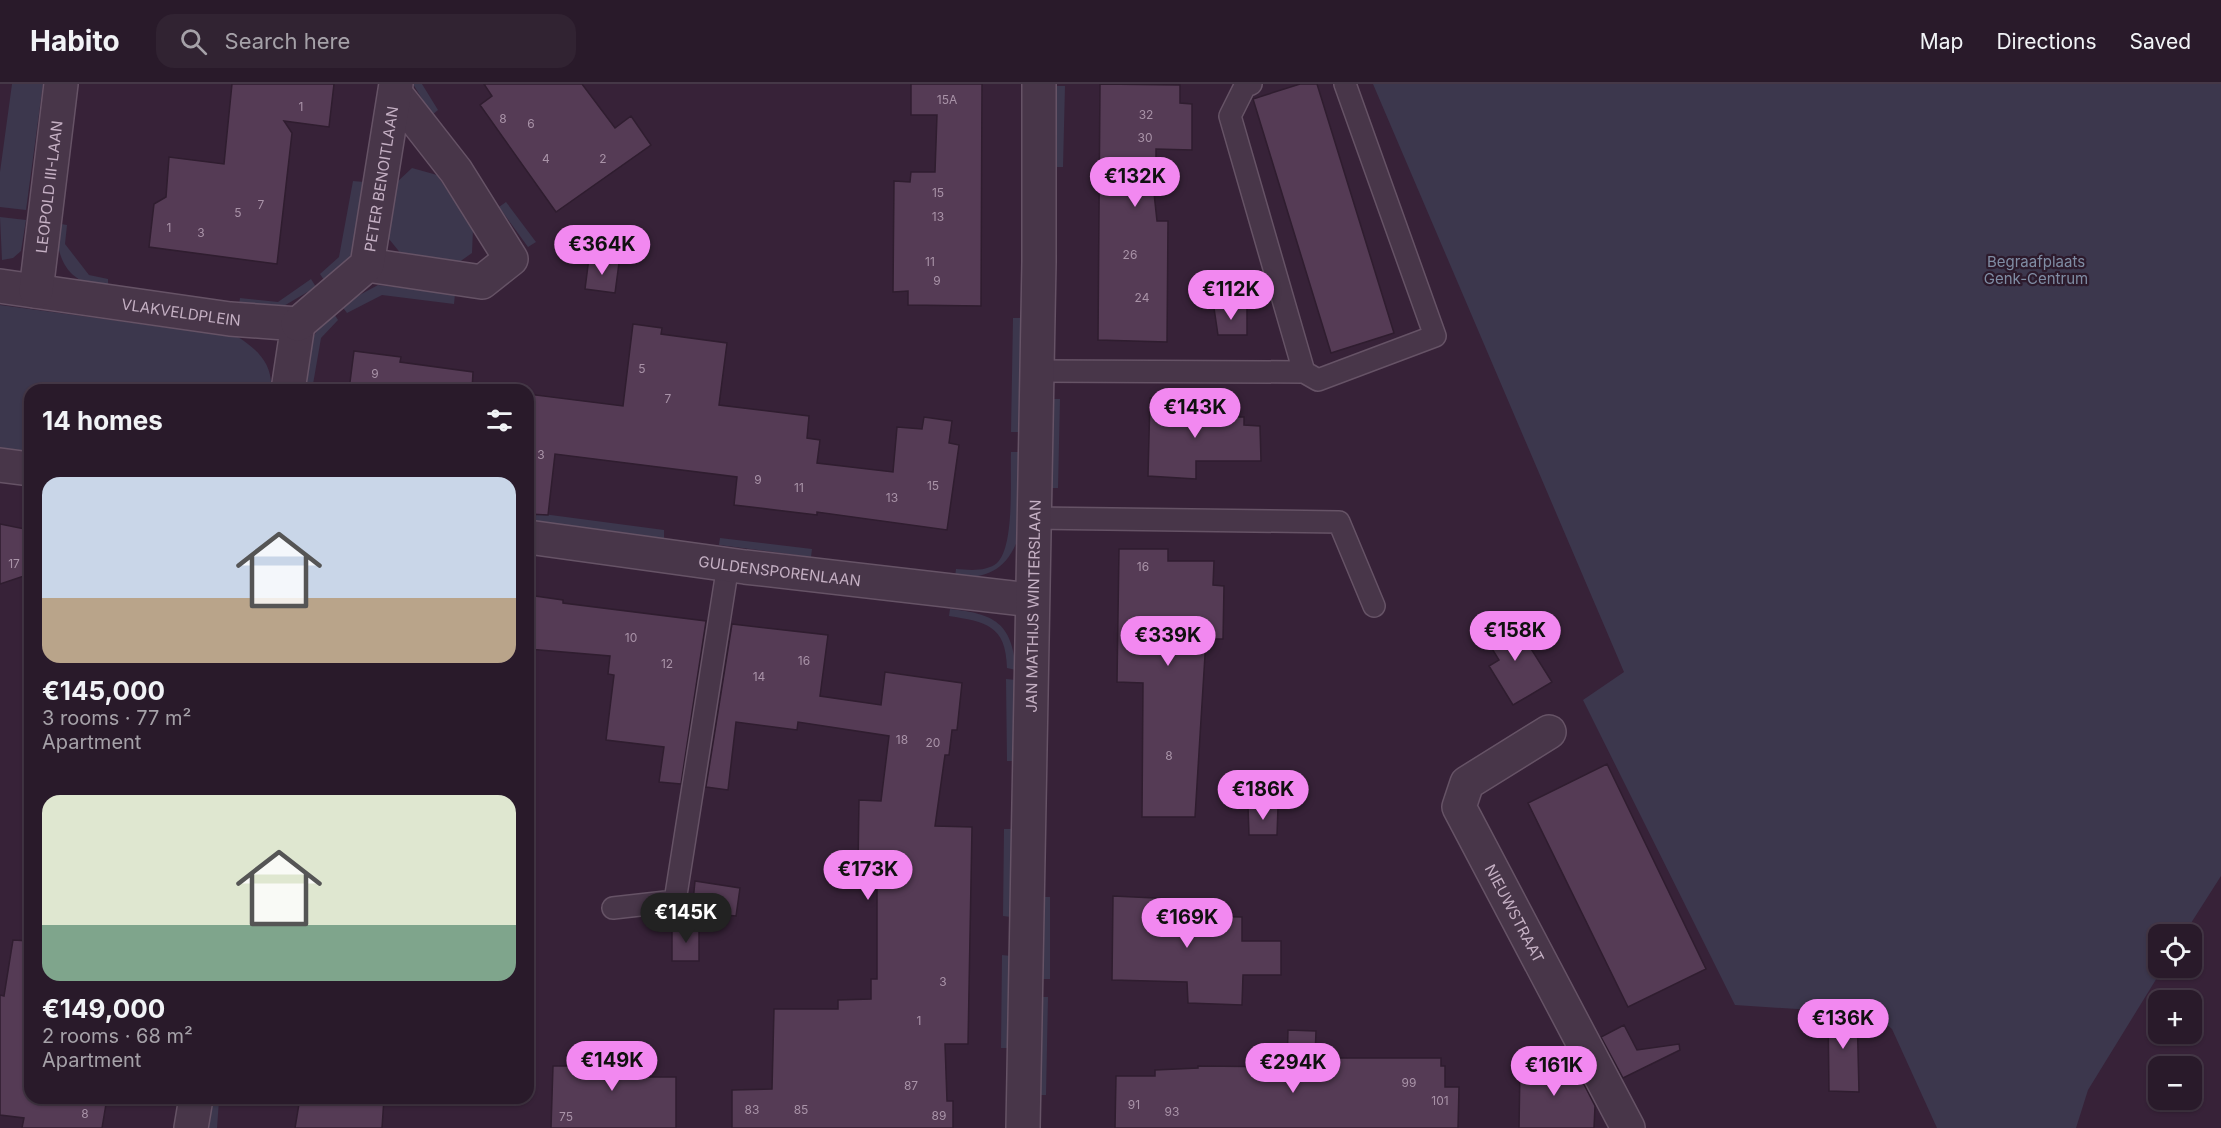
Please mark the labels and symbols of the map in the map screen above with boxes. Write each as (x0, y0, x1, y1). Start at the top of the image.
house number: 15A (937, 92, 957, 107)
house number: 1 (299, 99, 303, 114)
street label: PETER BENOITLAAN (360, 105, 402, 253)
house number: 32 (1139, 107, 1153, 122)
house number: 8 (499, 111, 507, 126)
house number: 6 (527, 116, 535, 131)
street label: LEOPOLD III-LAAN (31, 119, 66, 254)
house number: 30 (1138, 130, 1152, 145)
house number: 4 (542, 151, 550, 166)
house number: 2 (599, 151, 607, 166)
pin: €132K (1093, 157, 1177, 208)
house number: 15 (932, 185, 944, 200)
house number: 7 (258, 197, 265, 212)
house number: 5 (234, 205, 242, 220)
house number: 13 (932, 209, 944, 224)
house number: 1 (167, 220, 171, 235)
house number: 3 (197, 225, 205, 240)
pin: €364K (560, 225, 644, 276)
house number: 26 (1123, 247, 1137, 262)
park label: Begraafplaats Genk-Centrum (1984, 252, 2088, 288)
house number: 11 (925, 254, 935, 269)
pin: €112K (1189, 270, 1273, 321)
house number: 9 (933, 273, 941, 288)
house number: 24 (1135, 290, 1150, 305)
street label: VLAKVELDPLEIN (120, 294, 242, 329)
house number: 5 (638, 361, 646, 376)
house number: 9 (371, 366, 379, 381)
pin: €143K (1153, 388, 1237, 439)
house number: 7 (665, 391, 672, 406)
house number: 3 (537, 447, 545, 462)
house number: 9 (754, 472, 762, 487)
house number: 15 (927, 478, 939, 493)
house number: 11 (794, 480, 804, 495)
house number: 13 (886, 490, 898, 505)
street label: JAN MATHIJS WINTERSLAAN (1021, 499, 1044, 713)
street label: GULDENSPORENLAAN (697, 551, 862, 590)
house number: 17 (8, 556, 20, 571)
house number: 16 (1137, 559, 1149, 574)
pin: €158K (1473, 611, 1557, 662)
pin: €339K (1126, 616, 1210, 667)
house number: 10 (625, 630, 637, 645)
house number: 16 (798, 653, 810, 668)
house number: 12 (661, 656, 673, 671)
house number: 14 (753, 669, 766, 684)
house number: 18 (896, 732, 908, 747)
house number: 20 (926, 735, 940, 750)
house number: 8 (1165, 748, 1173, 763)
pin: €186K (1221, 770, 1305, 821)
pin: €173K (826, 850, 910, 901)
street label: NIEUWSTRAAT (1481, 861, 1549, 966)
pin: €145K (644, 893, 728, 944)
pin: €169K (1145, 898, 1229, 949)
house number: 3 (939, 974, 947, 989)
pin: €136K (1801, 999, 1885, 1050)
house number: 1 (917, 1013, 921, 1028)
pin: €149K (570, 1041, 654, 1092)
pin: €294K (1251, 1043, 1335, 1094)
pin: €161K (1512, 1046, 1596, 1097)
house number: 99 (1402, 1075, 1416, 1090)
house number: 87 (904, 1078, 918, 1093)
house number: 101 (1431, 1093, 1449, 1108)
house number: 91 (1128, 1097, 1140, 1112)
house number: 83 (745, 1102, 759, 1117)
house number: 85 (794, 1102, 808, 1117)
house number: 93 (1165, 1104, 1179, 1119)
house number: 8 (81, 1106, 89, 1121)
house number: 89 (932, 1108, 946, 1123)
house number: 75 (559, 1109, 573, 1124)

